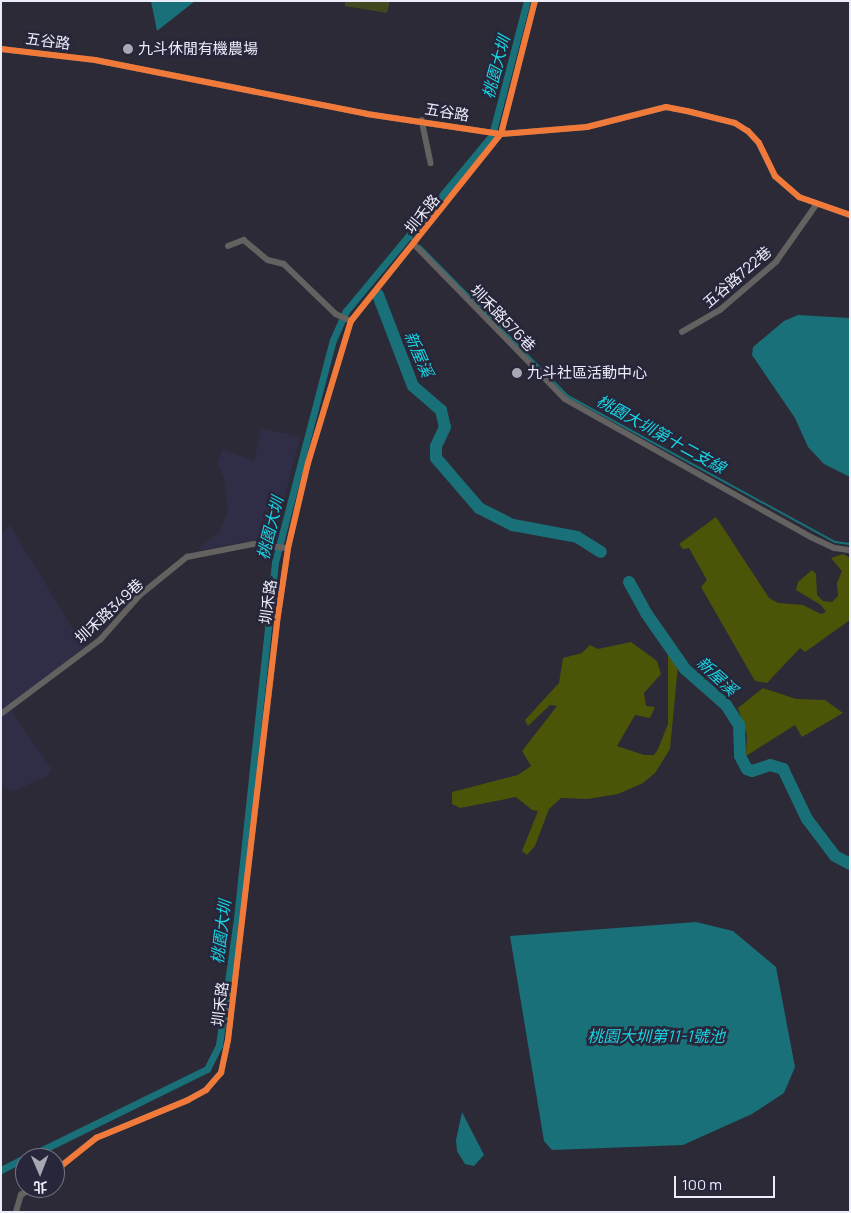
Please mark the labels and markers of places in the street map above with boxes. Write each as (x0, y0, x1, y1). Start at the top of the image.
place label: 九斗休閒有機農場 (138, 40, 258, 58)
marker: 九斗休閒有機農場 (122, 43, 134, 55)
place label: 九斗社區活動中心 (527, 364, 647, 382)
marker: 九斗社區活動中心 (511, 367, 523, 379)

